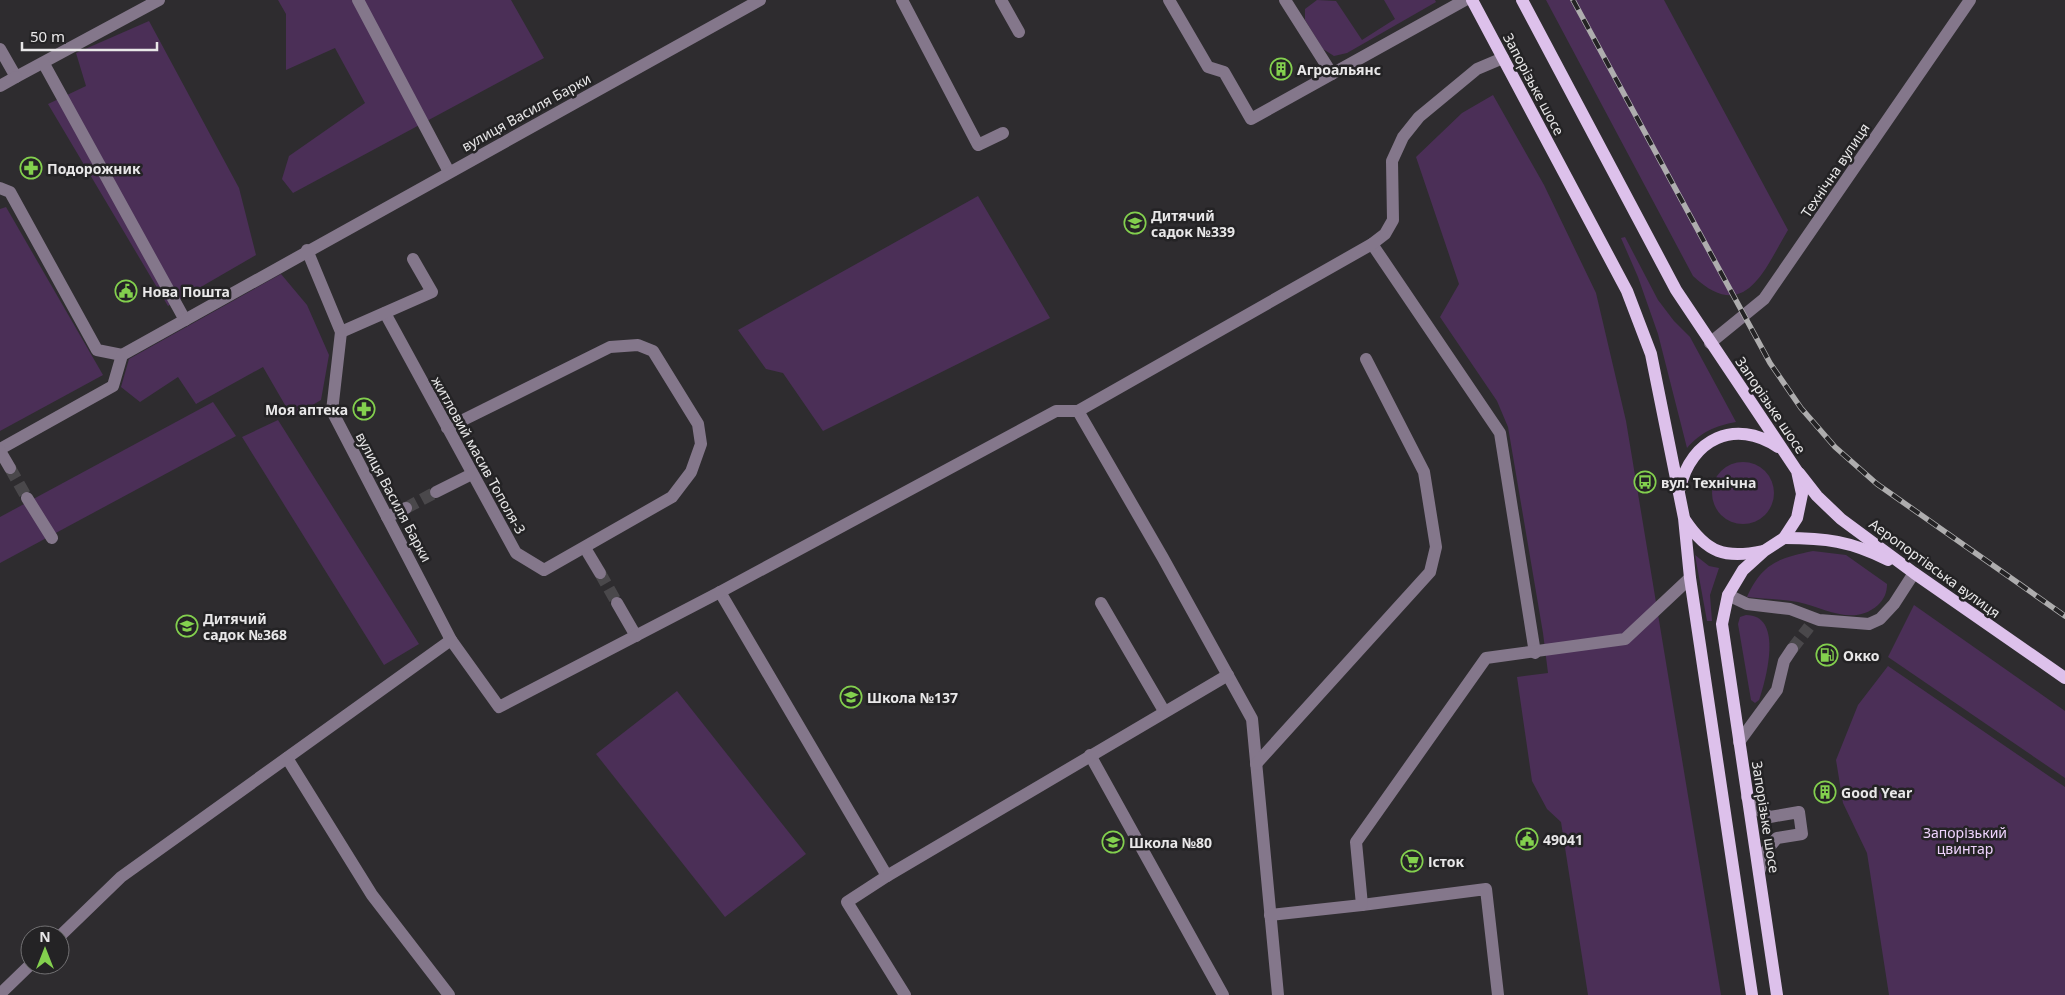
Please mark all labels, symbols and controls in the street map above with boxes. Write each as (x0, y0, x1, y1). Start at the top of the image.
scale bar (22, 20, 158, 52)
text: 50 m (30, 26, 65, 46)
street label: Запорізьке шосе (1499, 30, 1569, 139)
building icon: Агроальянс (1269, 57, 1293, 81)
place label: Агроальянс (1297, 60, 1381, 79)
street label: вулиця Василя Барки (458, 69, 594, 155)
street label: Технічна вулиця (1796, 119, 1874, 221)
pharmacy icon: Подорожник (19, 156, 43, 180)
place label: Подорожник (47, 159, 141, 178)
place label: Дитячий садок №339 (1151, 206, 1235, 241)
school or university icon: Дитячий садок №339 (1123, 211, 1147, 235)
public building icon: Нова Пошта (114, 279, 138, 303)
place label: Нова Пошта (142, 282, 230, 301)
street label: Запорізьке шосе (1732, 353, 1811, 457)
street label: житловий масив Тополя-3 (428, 373, 530, 537)
pharmacy icon: Моя аптека (352, 397, 376, 421)
place label: Моя аптека (265, 400, 348, 419)
street label: вулиця Василя Барки (352, 429, 436, 565)
bus stop icon: вул. Технічна (1633, 470, 1657, 494)
place label: вул. Технічна (1661, 473, 1756, 492)
street label: Аеропортівська вулиця (1866, 514, 2004, 622)
place label: Дитячий садок №368 (203, 609, 287, 644)
school or university icon: Дитячий садок №368 (175, 614, 199, 638)
fuel station icon: Окко (1815, 643, 1839, 667)
place label: Окко (1843, 646, 1880, 665)
school or university icon: Школа №137 (839, 685, 863, 709)
place label: Школа №137 (867, 688, 958, 707)
street label: Запорізьке шосе (1748, 760, 1784, 875)
building icon: Good Year (1813, 780, 1837, 804)
place label: Good Year (1841, 783, 1913, 802)
park label: Запорізький цвинтар (1923, 823, 2007, 858)
public building icon: 49041 (1515, 827, 1539, 851)
school or university icon: Школа №80 (1101, 830, 1125, 854)
place label: 49041 (1543, 830, 1583, 849)
place label: Школа №80 (1129, 833, 1212, 852)
supermarket icon: Істок (1400, 849, 1424, 873)
place label: Істок (1428, 852, 1464, 871)
north arrow (20, 925, 70, 975)
text: N (39, 927, 51, 946)

